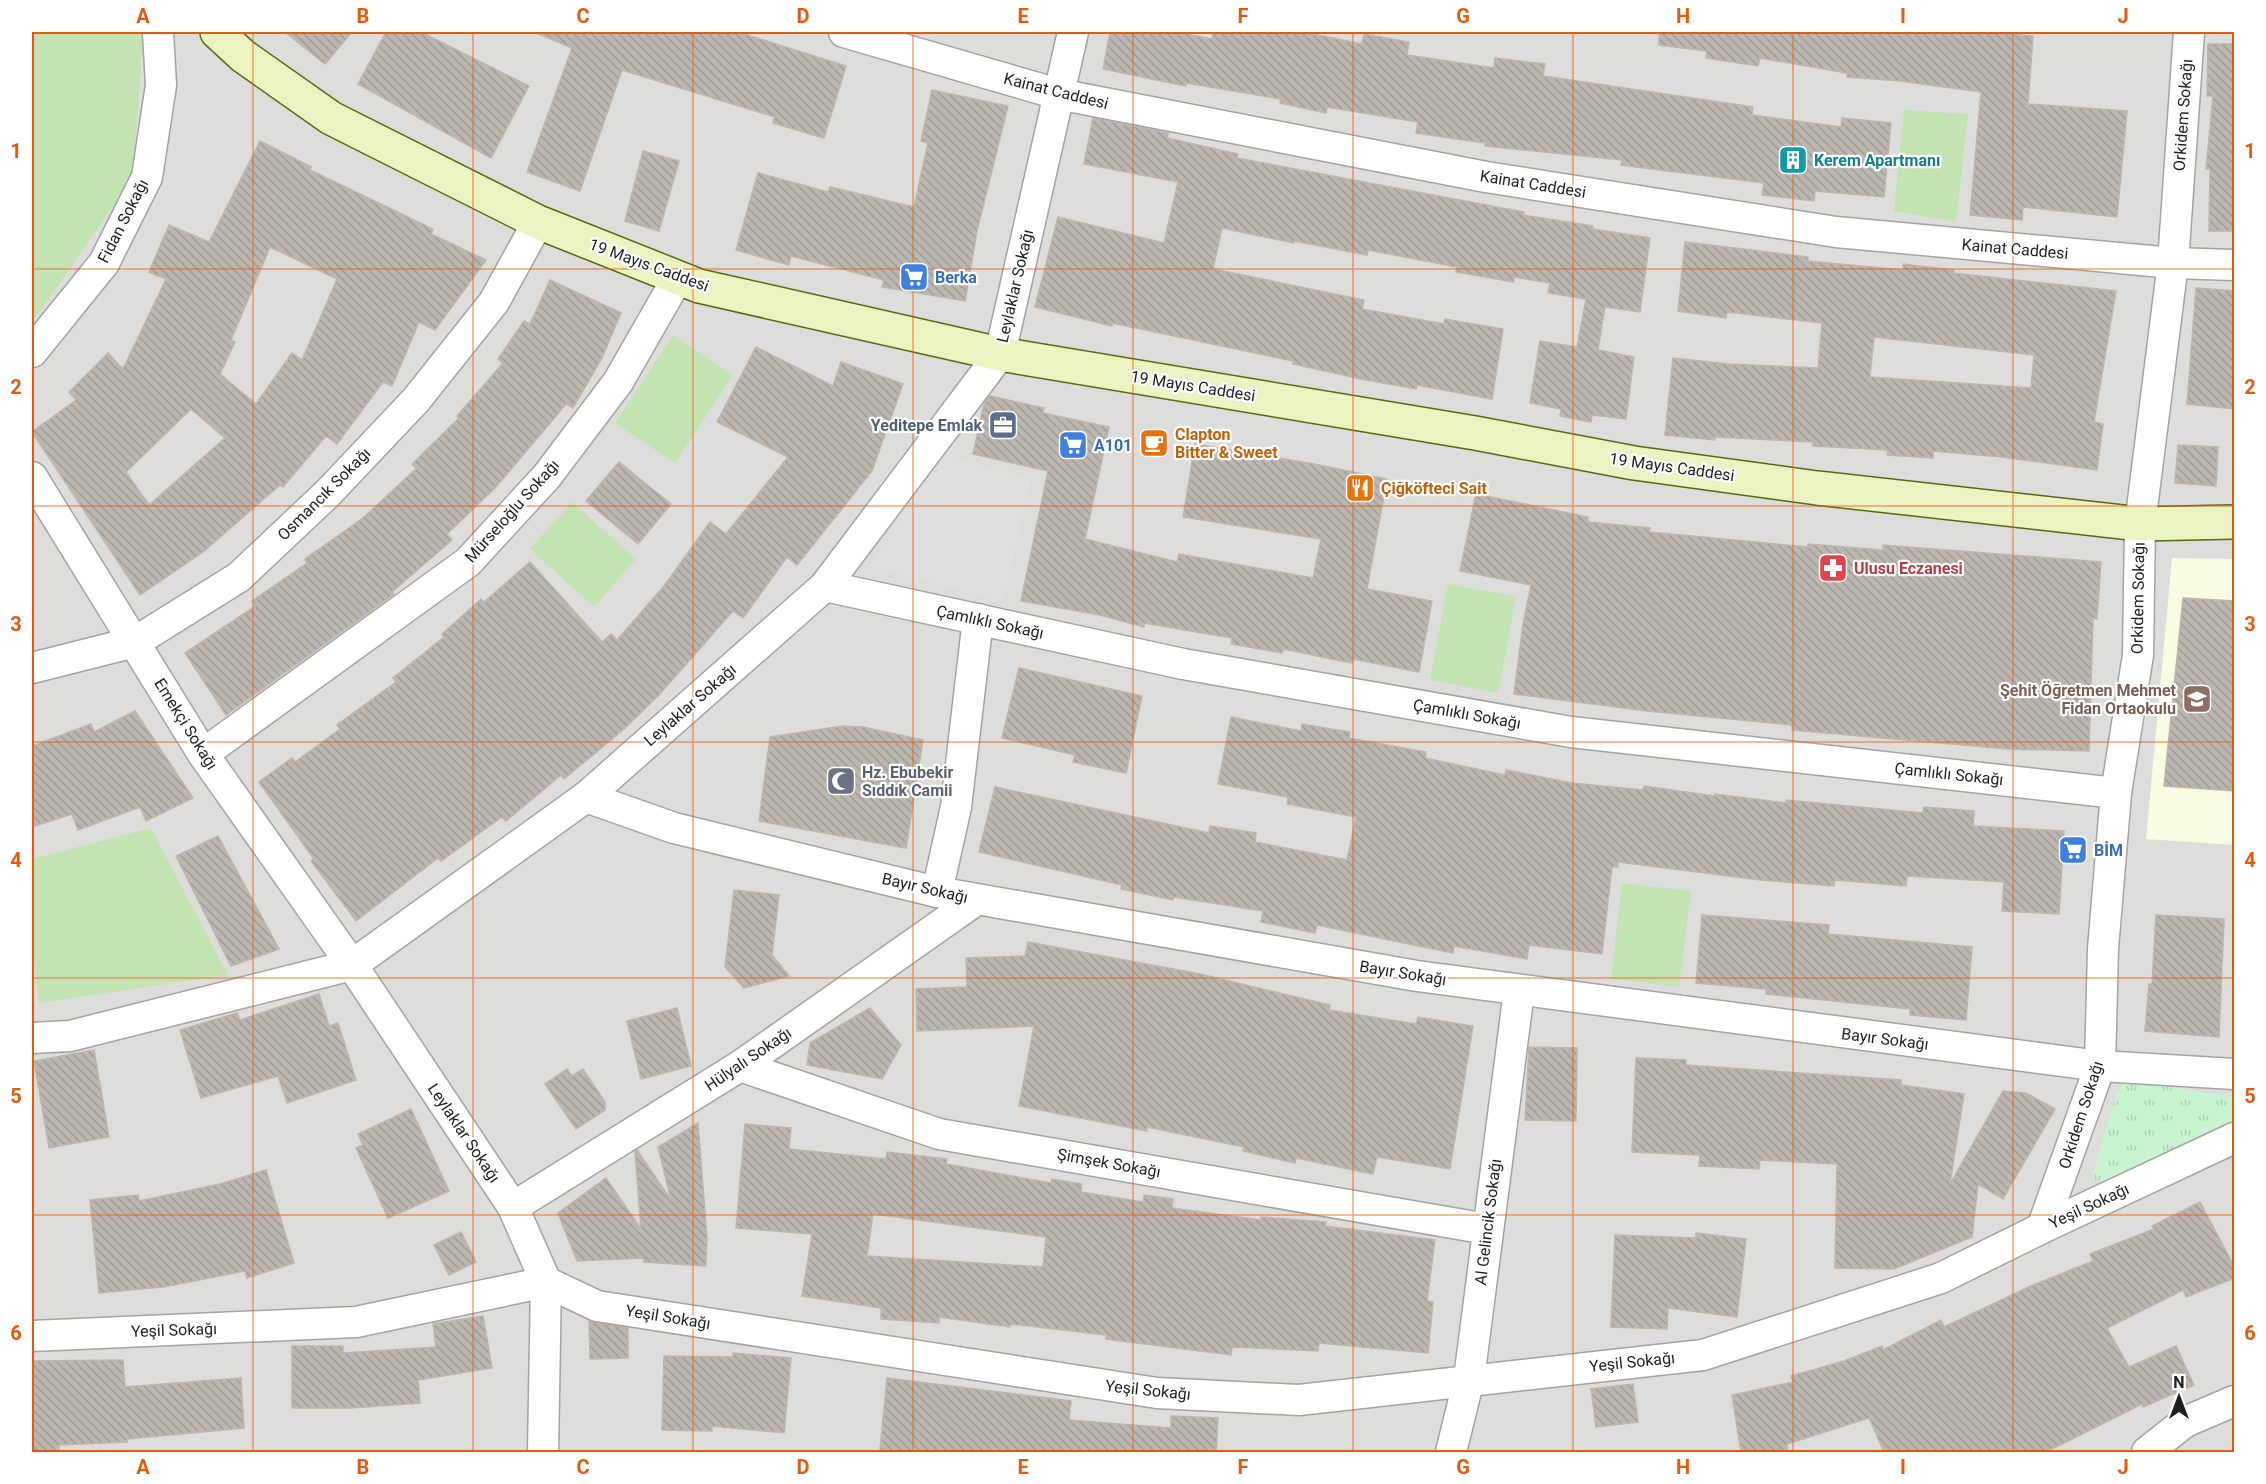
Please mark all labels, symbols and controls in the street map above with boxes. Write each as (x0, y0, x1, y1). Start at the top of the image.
text: A (136, 4, 150, 28)
text: B (357, 4, 369, 28)
text: C (576, 4, 590, 28)
text: D (797, 4, 810, 28)
text: E (1017, 4, 1029, 28)
text: F (1238, 4, 1249, 28)
text: G (1456, 4, 1470, 28)
text: H (1676, 4, 1690, 28)
text: I (1900, 4, 1906, 28)
text: J (2117, 4, 2129, 28)
street label: Orkidem Sokağı (2170, 58, 2196, 172)
street label: Kainat Caddesi (1002, 69, 1110, 113)
text: 1 (10, 139, 22, 163)
text: 1 (2244, 139, 2256, 163)
building icon: Kerem Apartmanı (1777, 144, 1809, 176)
place label: Kerem Apartmanı (1814, 151, 1940, 170)
street label: Kainat Caddesi (1479, 166, 1587, 202)
street label: Fidan Sokağı (94, 176, 152, 266)
street label: Leylaklar Sokağı (993, 228, 1037, 344)
street label: 19 Mayıs Caddesi (587, 235, 711, 295)
street label: Kainat Caddesi (1961, 235, 2069, 263)
supermarket icon: Berka (898, 261, 930, 293)
place label: Berka (935, 268, 977, 287)
street label: 19 Mayıs Caddesi (1129, 367, 1257, 405)
text: 2 (10, 375, 22, 399)
text: 2 (2244, 375, 2256, 399)
office icon: Yeditepe Emlak (987, 409, 1019, 441)
place label: Yeditepe Emlak (871, 416, 982, 435)
place label: Clapton Bitter & Sweet (1175, 425, 1278, 462)
cafe icon: Clapton Bitter & Sweet (1138, 427, 1170, 459)
supermarket icon: A101 (1057, 429, 1089, 461)
place label: A101 (1094, 436, 1132, 455)
street label: Osmancık Sokağı (274, 444, 374, 544)
street label: 19 Mayıs Caddesi (1608, 449, 1736, 485)
street label: Mürseloğlu Sokağı (461, 456, 563, 566)
restaurant icon: Çiğköfteci Sait (1344, 472, 1376, 504)
place label: Çiğköfteci Sait (1381, 479, 1487, 498)
street label: Orkidem Sokağı (2128, 542, 2148, 654)
pharmacy icon: Ulusu Eczanesi (1817, 552, 1849, 584)
place label: Ulusu Eczanesi (1854, 559, 1963, 578)
street label: Çamlıklı Sokağı (935, 601, 1045, 643)
text: 3 (10, 612, 22, 636)
text: 3 (2244, 612, 2256, 636)
street label: Leylaklar Sokağı (640, 660, 740, 750)
street label: Emekçi Sokağı (150, 675, 222, 773)
place label: Şehit Öğretmen Mehmet Fidan Ortaokulu (2000, 681, 2177, 718)
school or university icon: Şehit Öğretmen Mehmet Fidan Ortaokulu (2181, 683, 2213, 715)
street label: Çamlıklı Sokağı (1412, 695, 1522, 733)
street label: Çamlıklı Sokağı (1894, 759, 2004, 789)
place label: Hz. Ebubekir Sıddık Camii (862, 763, 953, 800)
mosque icon: Hz. Ebubekir Sıddık Camii (825, 765, 857, 797)
supermarket icon: BİM (2057, 834, 2089, 866)
place label: BİM (2094, 841, 2123, 860)
text: 4 (10, 848, 22, 872)
text: 4 (2244, 848, 2256, 872)
street label: Bayır Sokağı (880, 869, 970, 907)
street label: Bayır Sokağı (1358, 957, 1448, 989)
street label: Hülyalı Sokağı (701, 1023, 795, 1095)
street label: Bayır Sokağı (1840, 1024, 1930, 1054)
street label: Orkidem Sokağı (2055, 1059, 2107, 1171)
street label: Leylaklar Sokağı (424, 1080, 504, 1186)
text: 5 (10, 1084, 22, 1108)
text: 5 (2244, 1084, 2256, 1108)
street label: Şimşek Sokağı (1056, 1145, 1162, 1181)
street label: Al Gelincik Sokağı (1471, 1158, 1505, 1286)
street label: Yeşil Sokağı (2046, 1179, 2132, 1233)
street label: Yeşil Sokağı (624, 1301, 712, 1333)
street label: Yeşil Sokağı (131, 1319, 217, 1341)
text: 6 (10, 1321, 22, 1345)
text: 6 (2244, 1321, 2256, 1345)
street label: Yeşil Sokağı (1588, 1348, 1676, 1376)
north arrow (2149, 1367, 2209, 1427)
text: N (2173, 1373, 2185, 1392)
street label: Yeşil Sokağı (1104, 1376, 1192, 1404)
text: A (136, 1455, 150, 1479)
text: B (357, 1455, 369, 1479)
text: C (576, 1455, 590, 1479)
text: D (797, 1455, 810, 1479)
text: E (1017, 1455, 1029, 1479)
text: F (1238, 1455, 1249, 1479)
text: G (1456, 1455, 1470, 1479)
text: H (1676, 1455, 1690, 1479)
text: I (1900, 1455, 1906, 1479)
text: J (2117, 1455, 2129, 1479)

